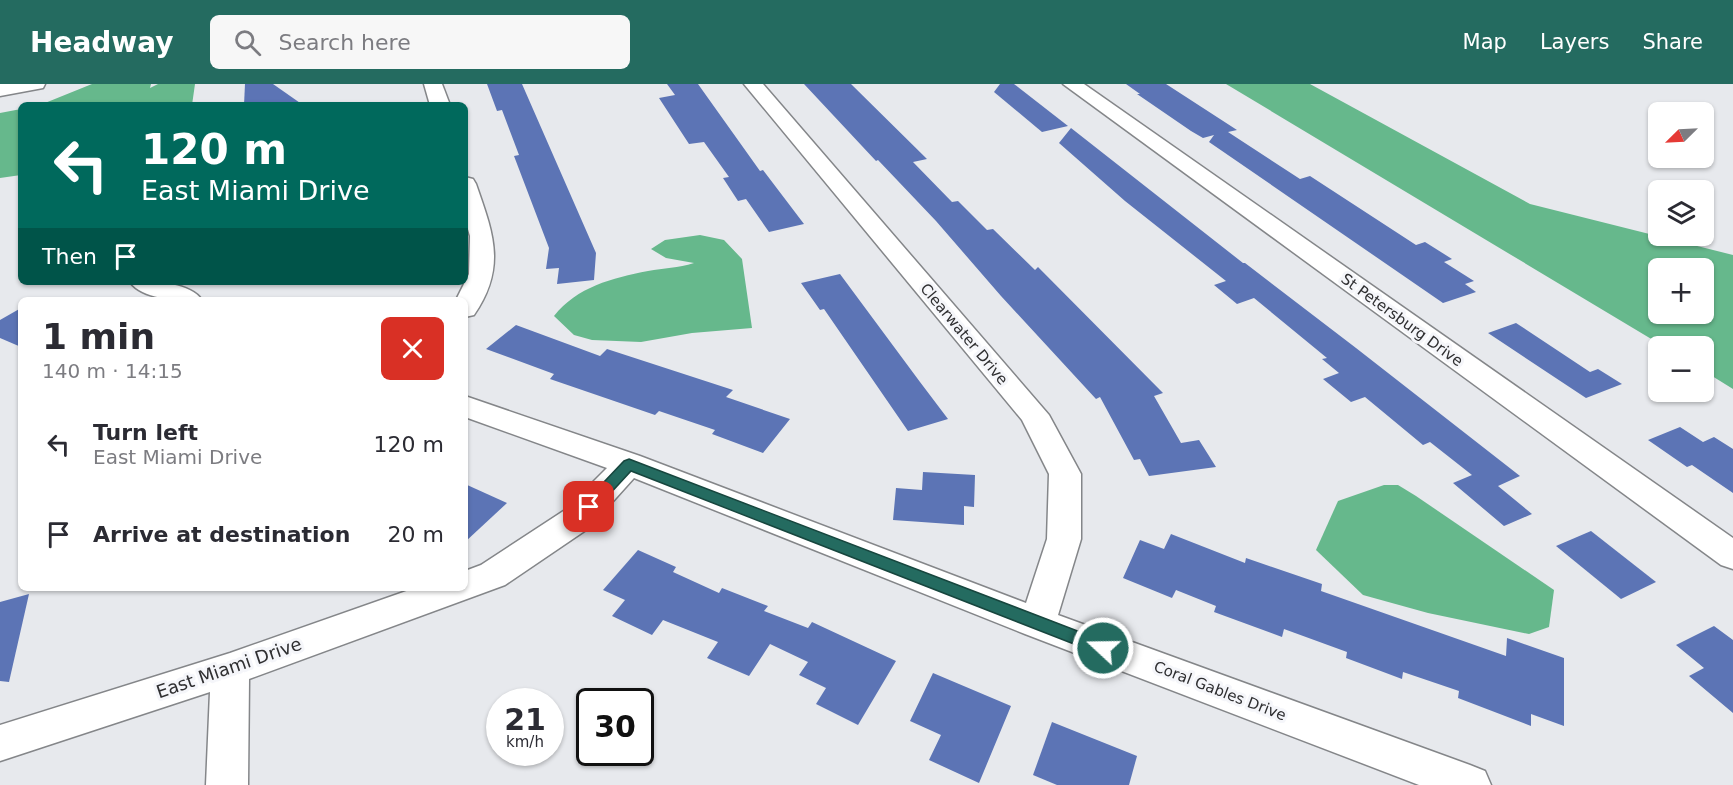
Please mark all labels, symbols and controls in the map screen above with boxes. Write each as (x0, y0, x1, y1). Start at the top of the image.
search box (210, 15, 630, 69)
text: Headway (30, 26, 174, 59)
icon: search (231, 26, 264, 59)
text: Search here (279, 30, 411, 55)
text: Map (1463, 30, 1507, 54)
text: Layers (1540, 30, 1609, 54)
text: Share (1642, 30, 1703, 54)
north arrow (1648, 102, 1714, 168)
map controls (1648, 102, 1714, 402)
text: 120 m (141, 125, 287, 174)
icon: left (42, 126, 120, 204)
text: East Miami Drive (141, 175, 370, 206)
button: layers (1648, 180, 1714, 246)
icon: arrive (109, 240, 142, 273)
text: Then (42, 244, 97, 269)
button: + (1648, 258, 1714, 324)
street label: St Petersburg Drive (1338, 270, 1466, 370)
street label: Clearwater Drive (916, 280, 1012, 388)
text: 1 min (42, 316, 155, 357)
button: close (381, 317, 444, 380)
button: − (1648, 336, 1714, 402)
text: 140 m · 14:15 (42, 359, 183, 383)
text: Turn left (93, 420, 198, 445)
icon: left (42, 428, 75, 461)
text: 120 m (374, 432, 444, 457)
text: East Miami Drive (93, 445, 262, 469)
pin (563, 481, 614, 532)
icon: arrive (572, 490, 605, 523)
icon: arrive (42, 518, 75, 551)
text: Arrive at destination (93, 522, 350, 547)
text: 20 m (388, 522, 444, 547)
position arrow (1071, 616, 1135, 680)
street label: East Miami Drive (153, 633, 304, 702)
street label: Coral Gables Drive (1151, 657, 1289, 725)
speed limit sign: 30 (576, 688, 654, 766)
text: 21 (504, 702, 546, 737)
text: km/h (506, 733, 544, 751)

